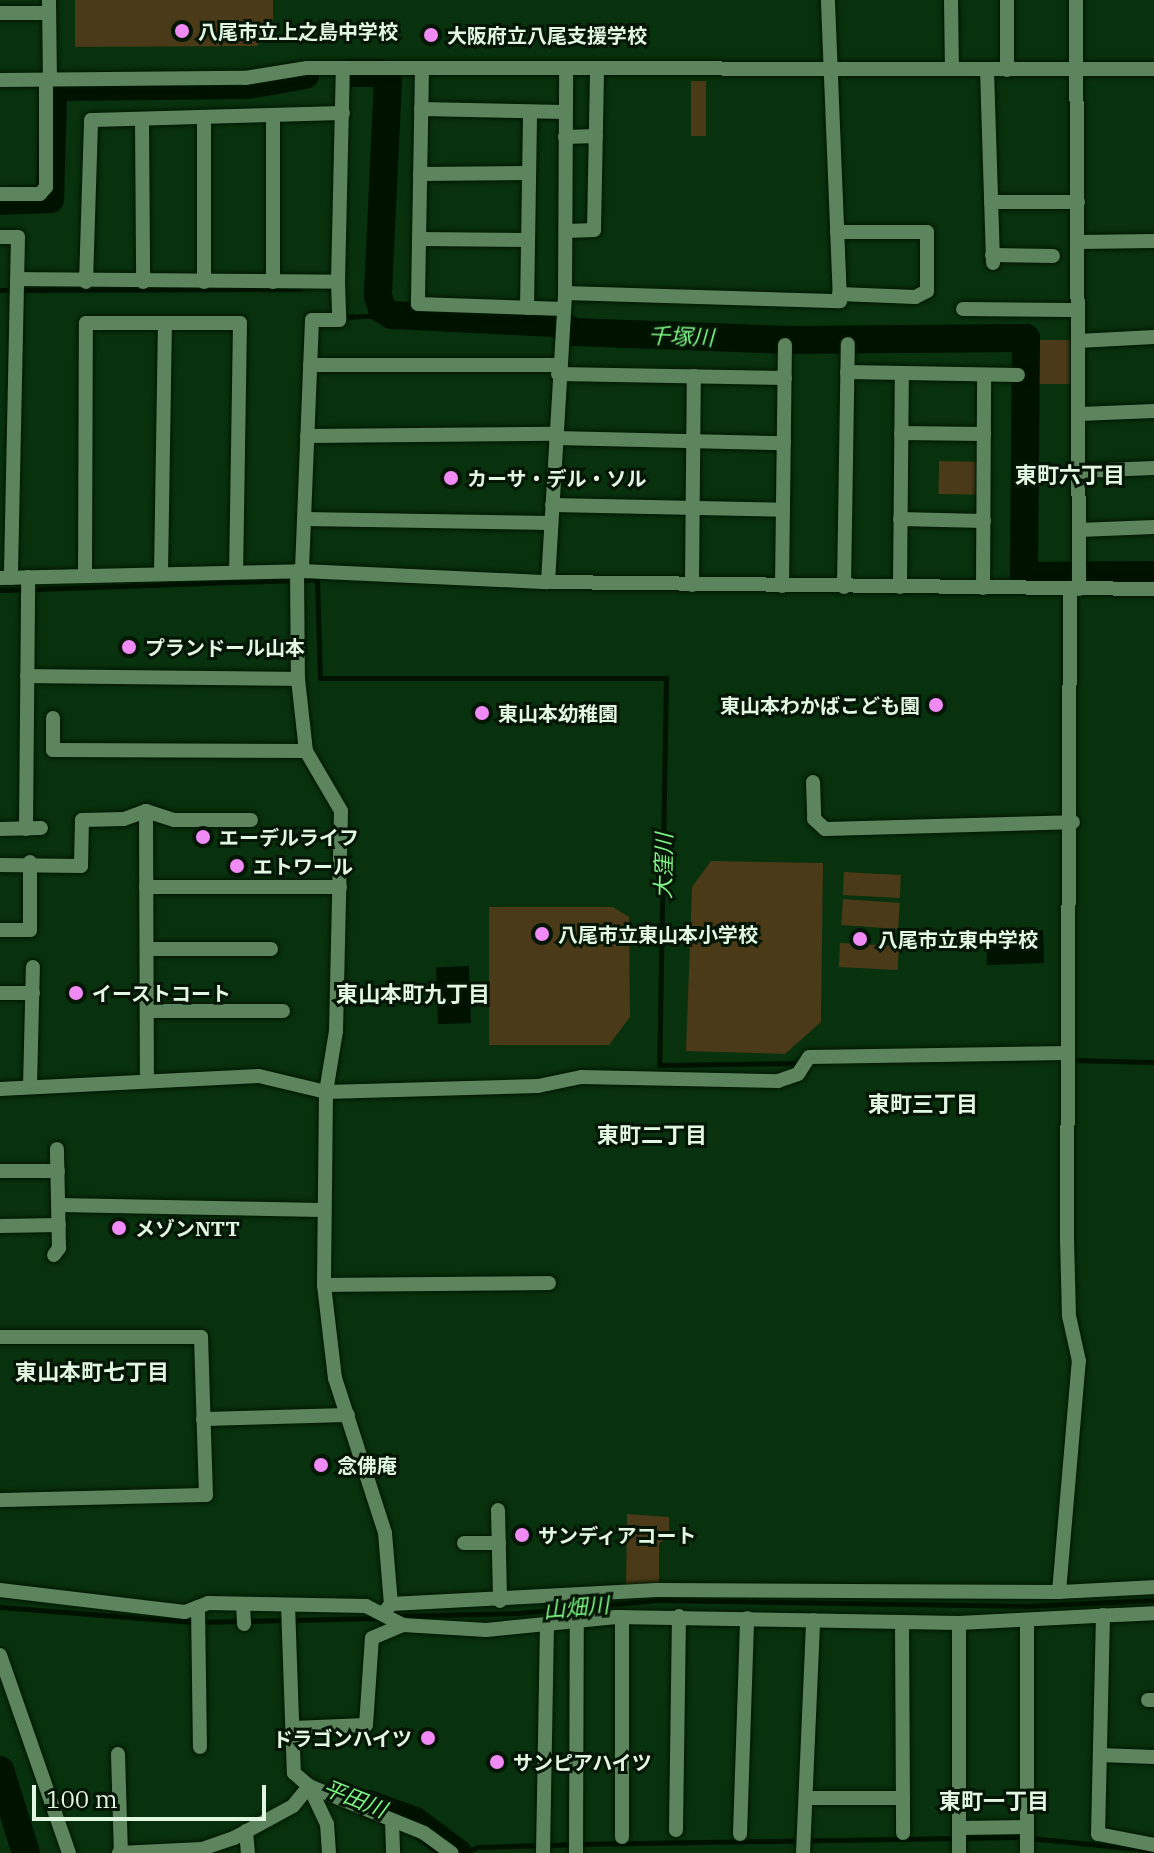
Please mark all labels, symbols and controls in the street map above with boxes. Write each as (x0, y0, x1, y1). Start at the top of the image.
place label: 八尾市立上之島中学校 (198, 19, 398, 43)
marker: 八尾市立上之島中学校 (173, 22, 191, 40)
place label: 大阪府立八尾支援学校 (447, 23, 647, 47)
marker: 大阪府立八尾支援学校 (422, 26, 440, 44)
water label: 千塚川 (648, 322, 714, 350)
district label: 東町六丁目 (1015, 462, 1125, 488)
place label: カーサ・デル・ソル (467, 466, 647, 490)
marker: カーサ・デル・ソル (442, 469, 460, 487)
place label: プランドール山本 (145, 635, 305, 659)
marker: プランドール山本 (120, 638, 138, 656)
place label: 東山本わかばこども園 (720, 693, 920, 717)
marker: 東山本わかばこども園 (927, 696, 945, 714)
place label: 東山本幼稚園 (498, 701, 618, 725)
marker: 東山本幼稚園 (473, 704, 491, 722)
place label: エーデルライフ (219, 825, 359, 849)
marker: エーデルライフ (194, 828, 212, 846)
water label: 大窪川 (649, 833, 677, 899)
place label: エトワール (253, 854, 353, 878)
marker: エトワール (228, 857, 246, 875)
place label: 八尾市立東山本小学校 (558, 922, 758, 946)
marker: 八尾市立東山本小学校 (533, 925, 551, 943)
place label: 八尾市立東中学校 (878, 927, 1038, 951)
marker: 八尾市立東中学校 (849, 928, 871, 950)
place label: イーストコート (92, 981, 232, 1005)
district label: 東山本町九丁目 (336, 981, 490, 1007)
marker: イーストコート (67, 984, 85, 1002)
district label: 東町三丁目 (868, 1091, 978, 1117)
district label: 東町二丁目 (597, 1122, 707, 1148)
place label: メゾンNTT (135, 1216, 240, 1240)
marker: メゾンNTT (110, 1219, 128, 1237)
district label: 東山本町七丁目 (15, 1359, 169, 1385)
place label: 念佛庵 (337, 1453, 397, 1477)
marker: 念佛庵 (312, 1456, 330, 1474)
place label: サンディアコート (538, 1523, 698, 1547)
marker: サンディアコート (513, 1526, 531, 1544)
water label: 山畑川 (542, 1591, 610, 1623)
place label: ドラゴンハイツ (272, 1726, 412, 1750)
marker: ドラゴンハイツ (419, 1729, 437, 1747)
place label: サンピアハイツ (513, 1750, 653, 1774)
marker: サンピアハイツ (488, 1753, 506, 1771)
scale bar (36, 1769, 270, 1819)
water label: 平田川 (319, 1773, 391, 1823)
text: 100 m (46, 1783, 118, 1815)
district label: 東町一丁目 (939, 1788, 1049, 1814)

